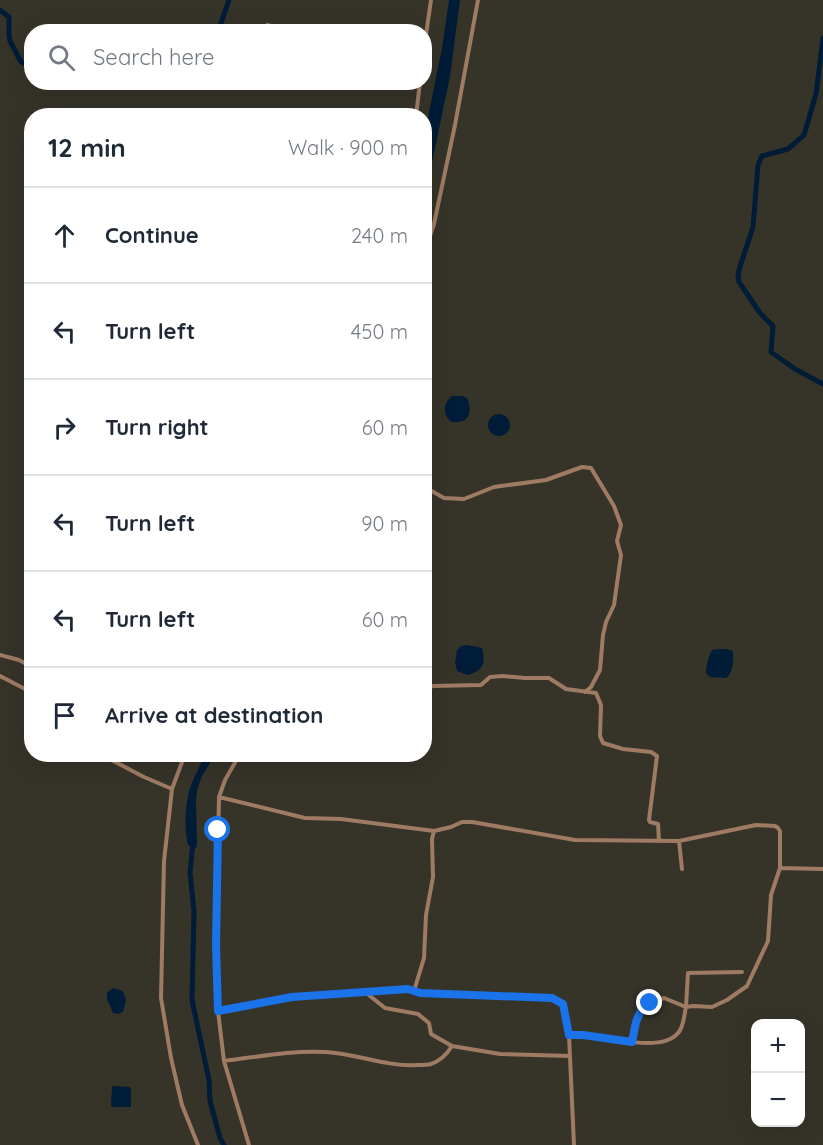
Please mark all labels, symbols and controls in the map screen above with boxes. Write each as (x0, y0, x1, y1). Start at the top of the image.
search box (24, 24, 432, 90)
icon: search (45, 41, 78, 74)
text: Search here (93, 43, 214, 71)
text: 12 min (48, 131, 126, 164)
text: Walk · 900 m (288, 135, 408, 160)
icon: ahead (48, 219, 81, 252)
text: Continue (105, 221, 199, 249)
text: 240 m (351, 223, 408, 248)
icon: left (48, 315, 81, 348)
text: Turn left (105, 317, 195, 345)
text: 450 m (351, 319, 408, 344)
icon: right (48, 411, 81, 444)
text: Turn right (105, 413, 209, 441)
text: 60 m (362, 415, 408, 440)
icon: left (48, 507, 81, 540)
text: Turn left (105, 509, 195, 537)
text: 90 m (361, 511, 408, 536)
icon: left (48, 603, 81, 636)
text: Turn left (105, 605, 195, 633)
text: 60 m (362, 607, 408, 632)
icon: arrive (48, 699, 81, 732)
text: Arrive at destination (105, 701, 323, 729)
route start (204, 816, 230, 842)
route end (636, 989, 662, 1015)
map controls (751, 1019, 805, 1127)
button: + (751, 1019, 805, 1073)
button: − (751, 1073, 805, 1127)

